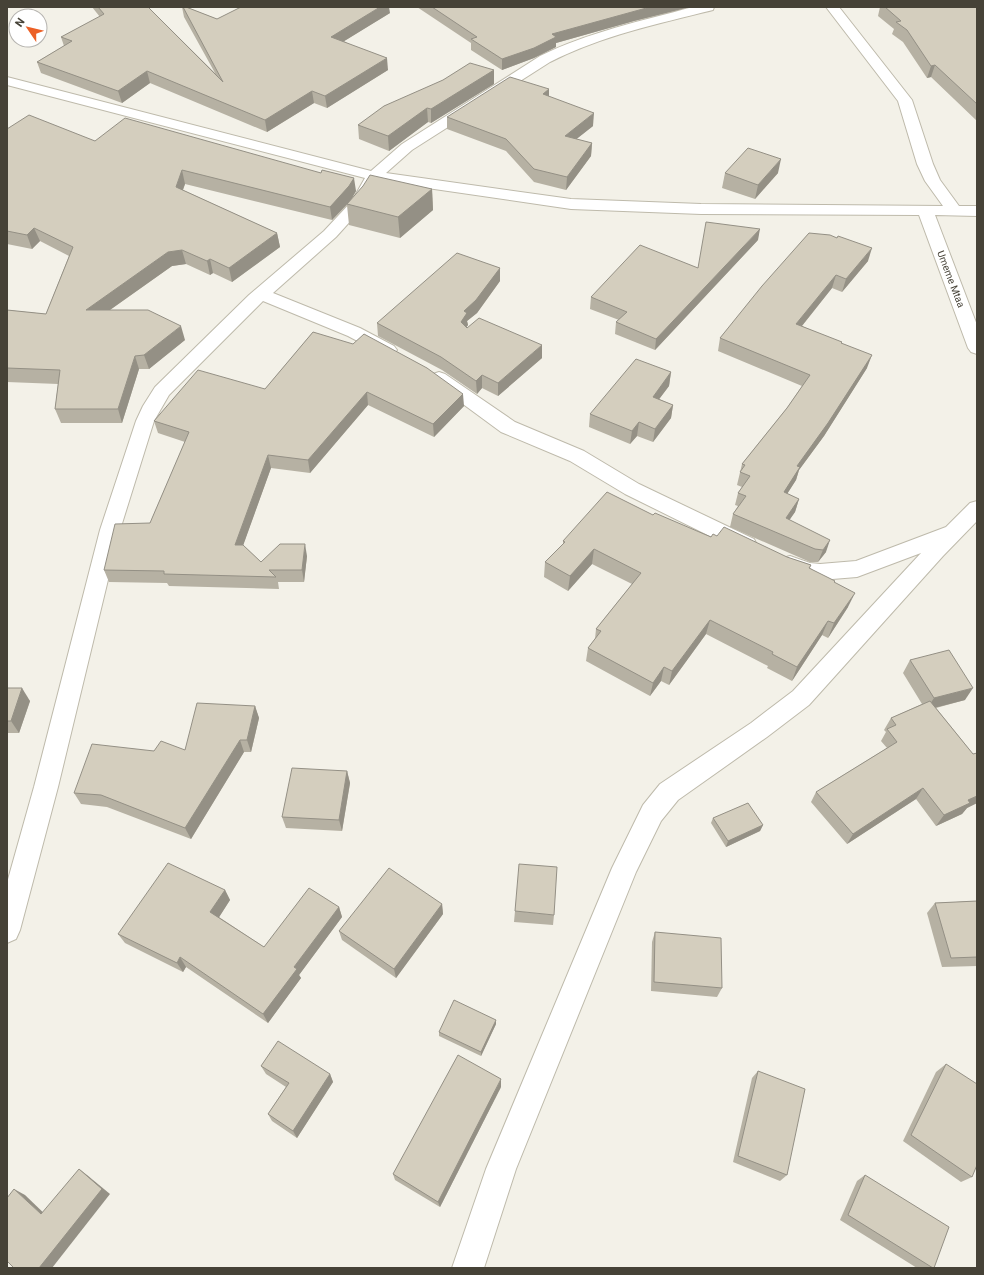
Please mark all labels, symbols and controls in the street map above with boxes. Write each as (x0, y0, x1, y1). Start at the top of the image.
north arrow (8, 8, 48, 48)
text: N (13, 15, 28, 29)
street label: Umeme Mtaa (935, 249, 967, 309)

